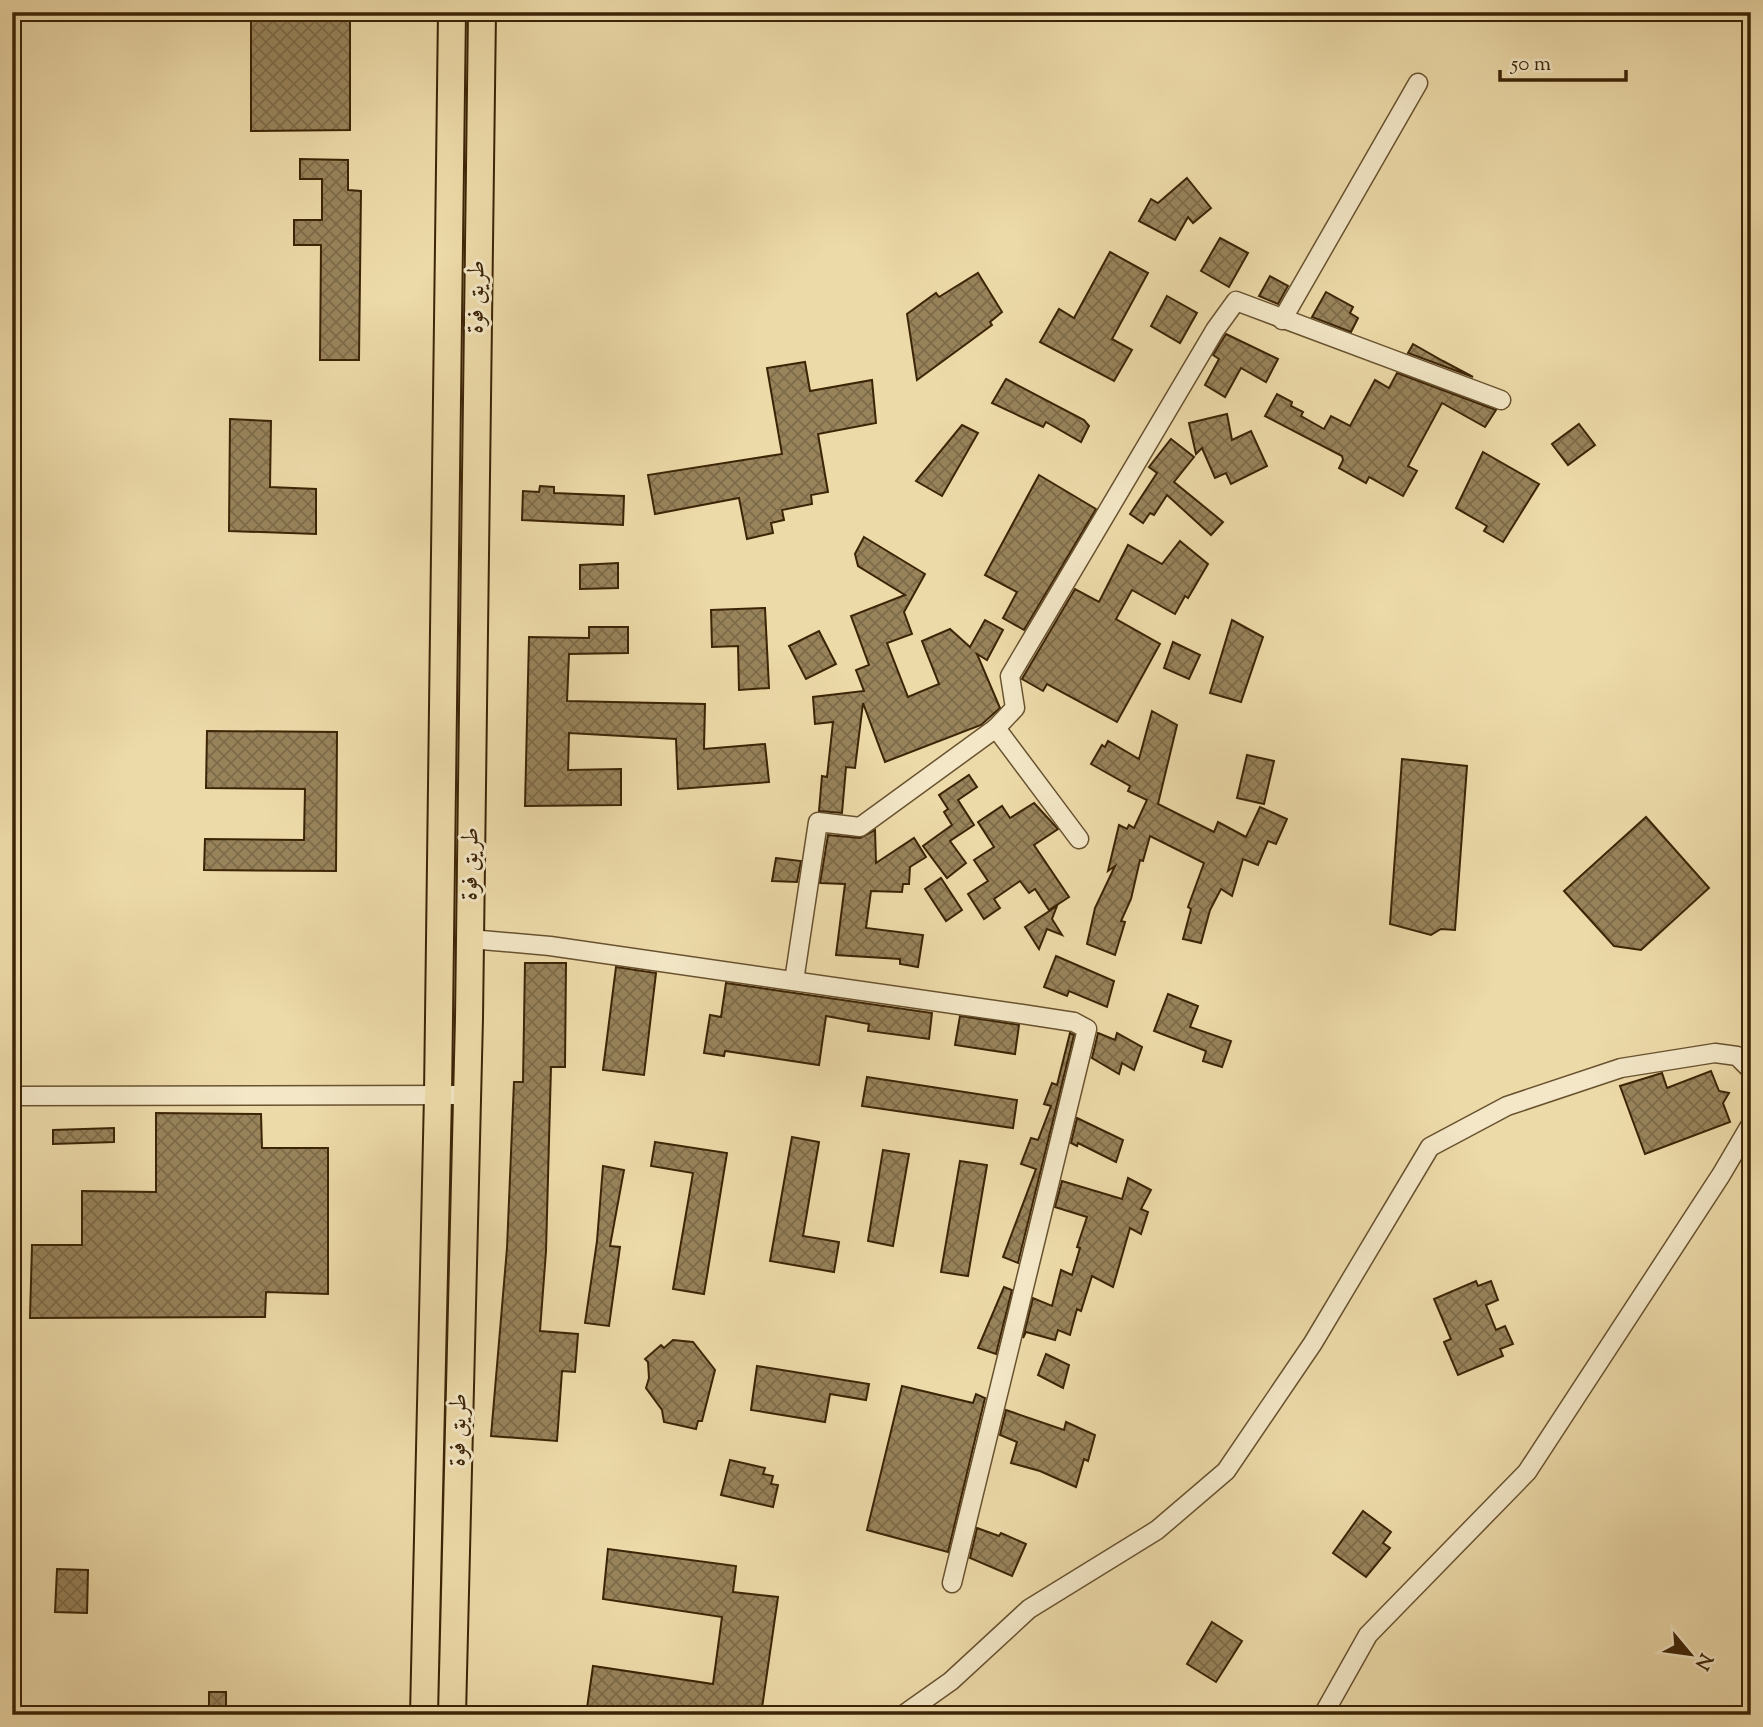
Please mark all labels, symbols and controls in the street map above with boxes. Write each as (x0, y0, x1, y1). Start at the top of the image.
scale bar (1500, 38, 1626, 82)
text: 50 m (1510, 50, 1551, 80)
street label: طريق فوة (459, 260, 495, 334)
street label: طريق فوة (453, 827, 489, 901)
street label: طريق فوة (441, 1393, 477, 1467)
north arrow (1654, 1618, 1724, 1688)
text: N (1687, 1648, 1718, 1674)

